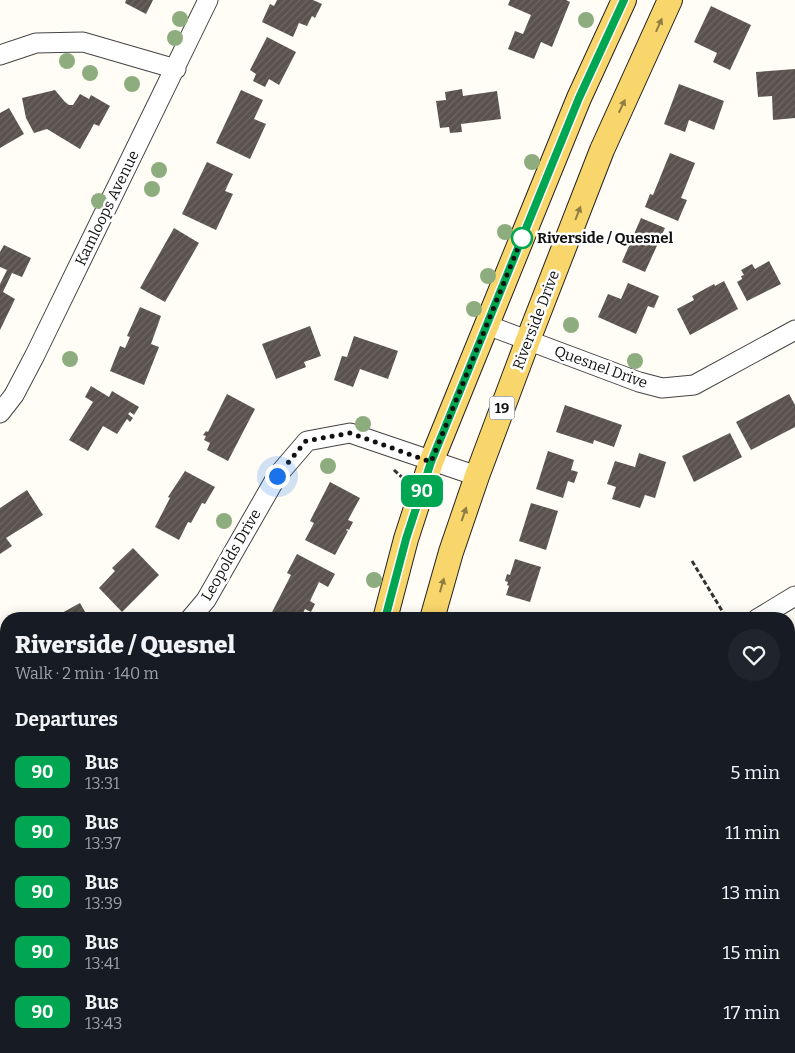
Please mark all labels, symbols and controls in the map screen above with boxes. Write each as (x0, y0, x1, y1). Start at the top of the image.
one-way arrow (655, 18, 663, 32)
one-way arrow (618, 99, 626, 113)
street label: Kamloops Avenue (71, 147, 143, 269)
one-way arrow (574, 206, 582, 220)
marker: Riverside / Quesnel (511, 227, 533, 249)
place label: Riverside / Quesnel (537, 229, 673, 247)
street label: Riverside Drive (509, 268, 563, 372)
street label: Quesnel Drive (552, 342, 650, 392)
road number: 19 (490, 396, 514, 419)
your location (265, 464, 290, 489)
line badge: 90 (400, 475, 444, 507)
text: 90 (411, 480, 433, 502)
street label: Leopolds Drive (197, 506, 265, 604)
one-way arrow (461, 507, 468, 522)
one-way arrow (438, 578, 446, 593)
button: heart (728, 629, 780, 681)
text: Riverside / Quesnel (15, 631, 235, 659)
text: Walk · 2 min · 140 m (15, 664, 159, 683)
text: Departures (15, 708, 118, 731)
text: Bus (85, 751, 119, 774)
text: 90 (31, 761, 54, 783)
text: 5 min (730, 761, 780, 784)
text: 13:31 (85, 774, 120, 793)
text: Bus (85, 811, 119, 834)
text: 90 (31, 821, 54, 843)
text: 11 min (725, 821, 780, 844)
text: 13:37 (85, 834, 121, 853)
text: Bus (85, 871, 119, 894)
text: 90 (31, 881, 54, 903)
text: 13 min (722, 881, 780, 904)
text: 13:39 (85, 894, 123, 913)
text: Bus (85, 931, 119, 954)
text: 90 (31, 941, 54, 963)
text: 15 min (723, 941, 780, 964)
text: 13:41 (85, 954, 120, 973)
text: Bus (85, 991, 119, 1014)
text: 90 (31, 1001, 54, 1023)
text: 17 min (723, 1001, 780, 1024)
text: 13:43 (85, 1014, 122, 1033)

